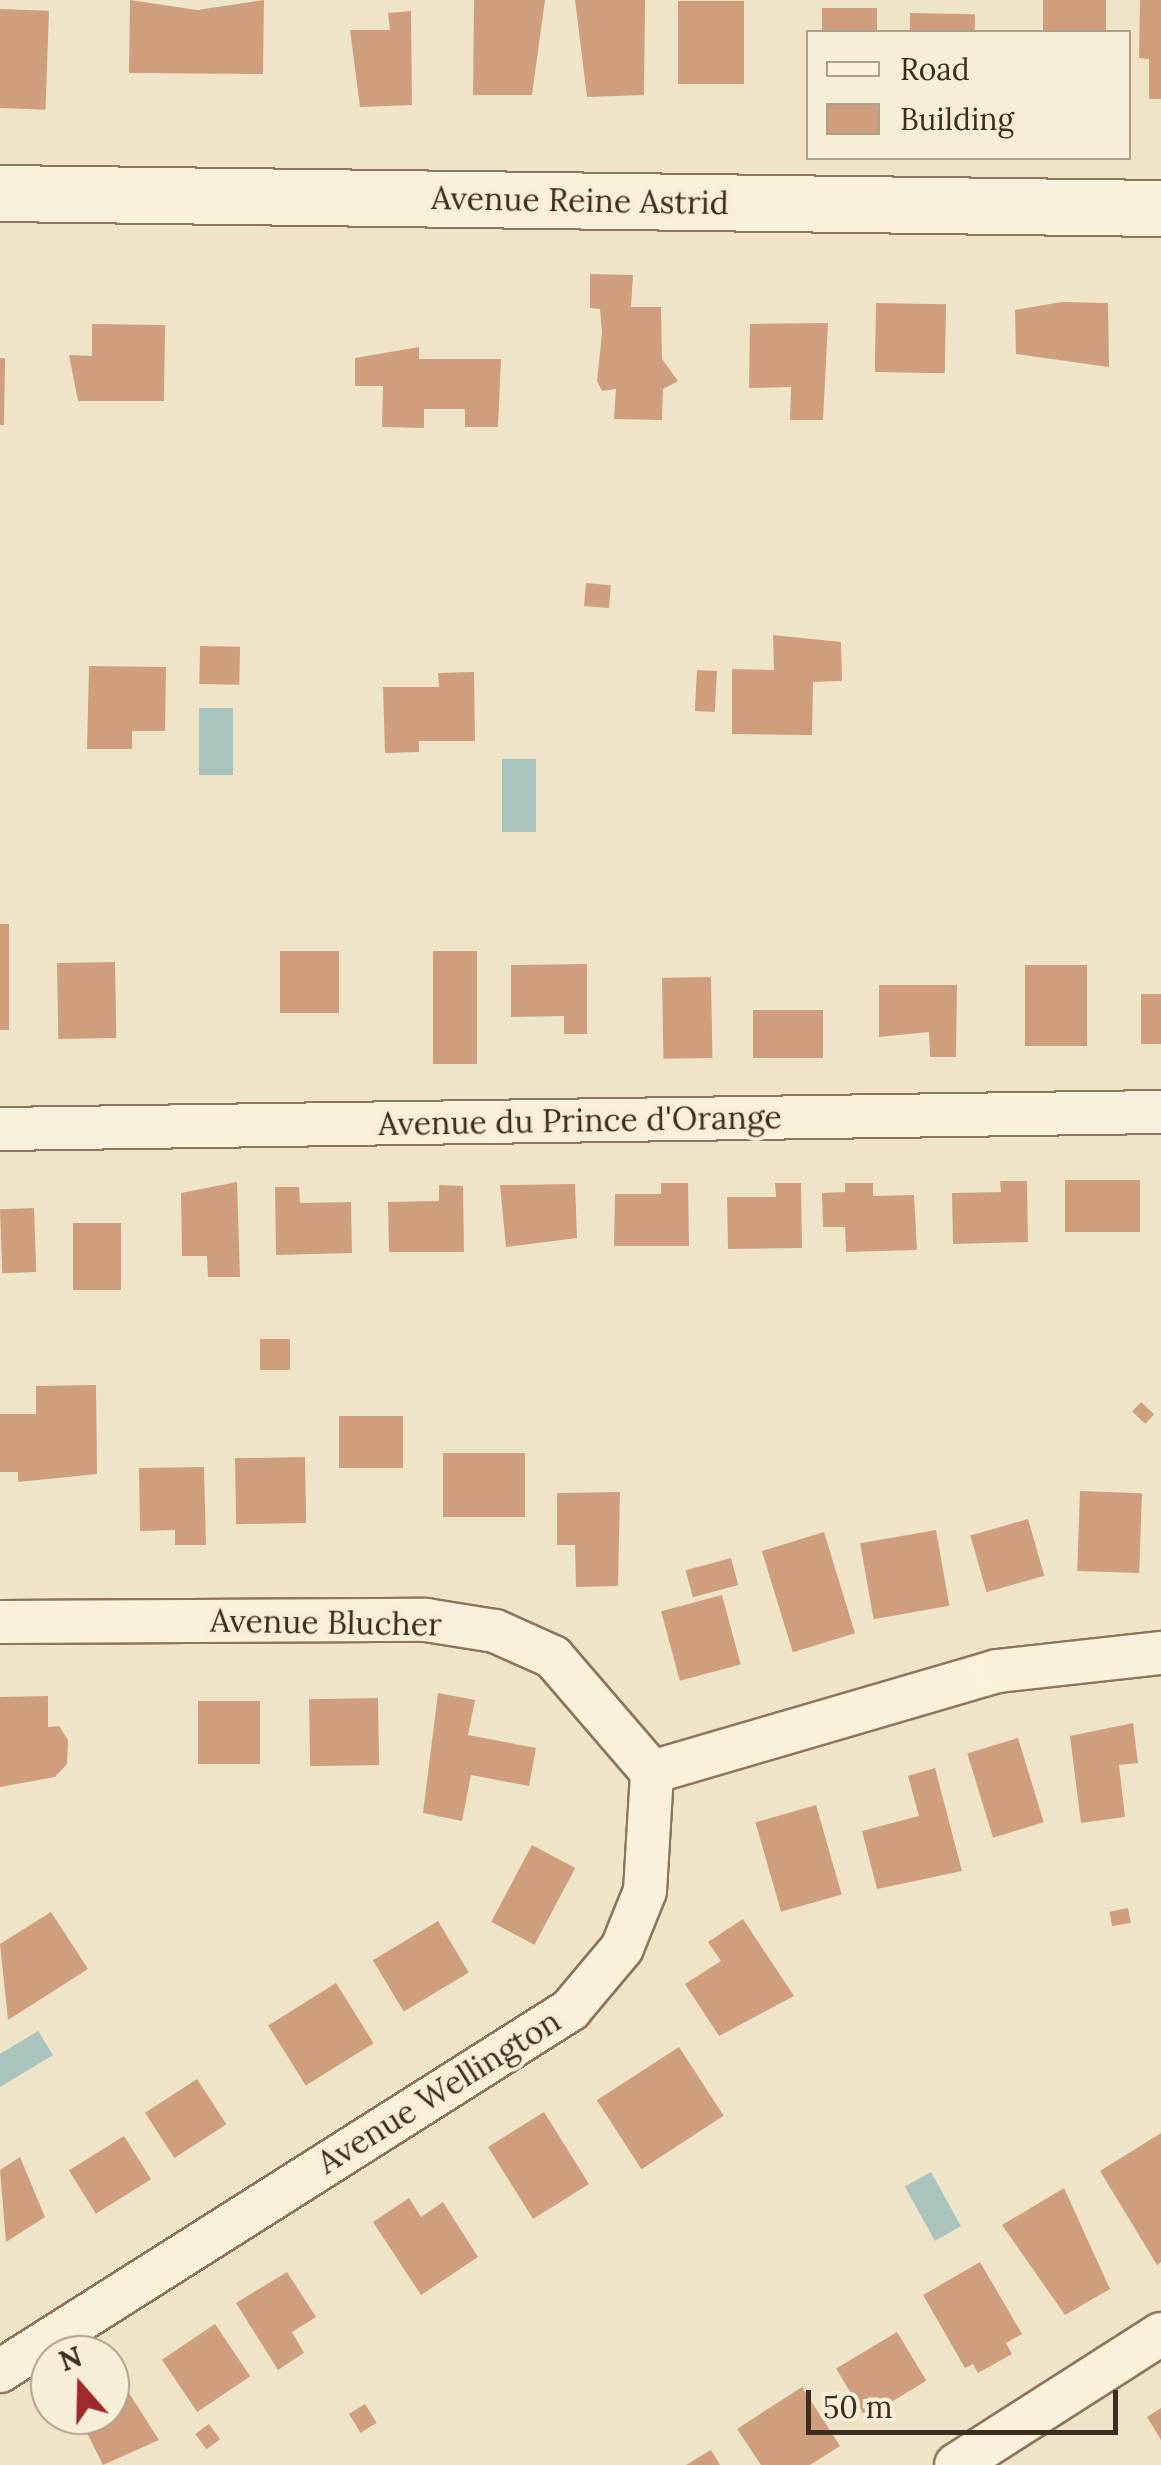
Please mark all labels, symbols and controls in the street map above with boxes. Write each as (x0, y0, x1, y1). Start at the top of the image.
legend (806, 30, 1131, 160)
text: Road (900, 50, 970, 88)
text: Building (900, 100, 1014, 138)
street label: Avenue Reine Astrid (431, 179, 729, 223)
street label: Avenue du Prince d'Orange (378, 1098, 782, 1144)
street label: Avenue Blucher (210, 1602, 442, 1644)
street label: Avenue Wellington (311, 2002, 567, 2182)
north arrow (30, 2335, 130, 2435)
text: N (54, 2338, 87, 2379)
scale bar (811, 2370, 1124, 2432)
text: 50 m (823, 2388, 893, 2426)

